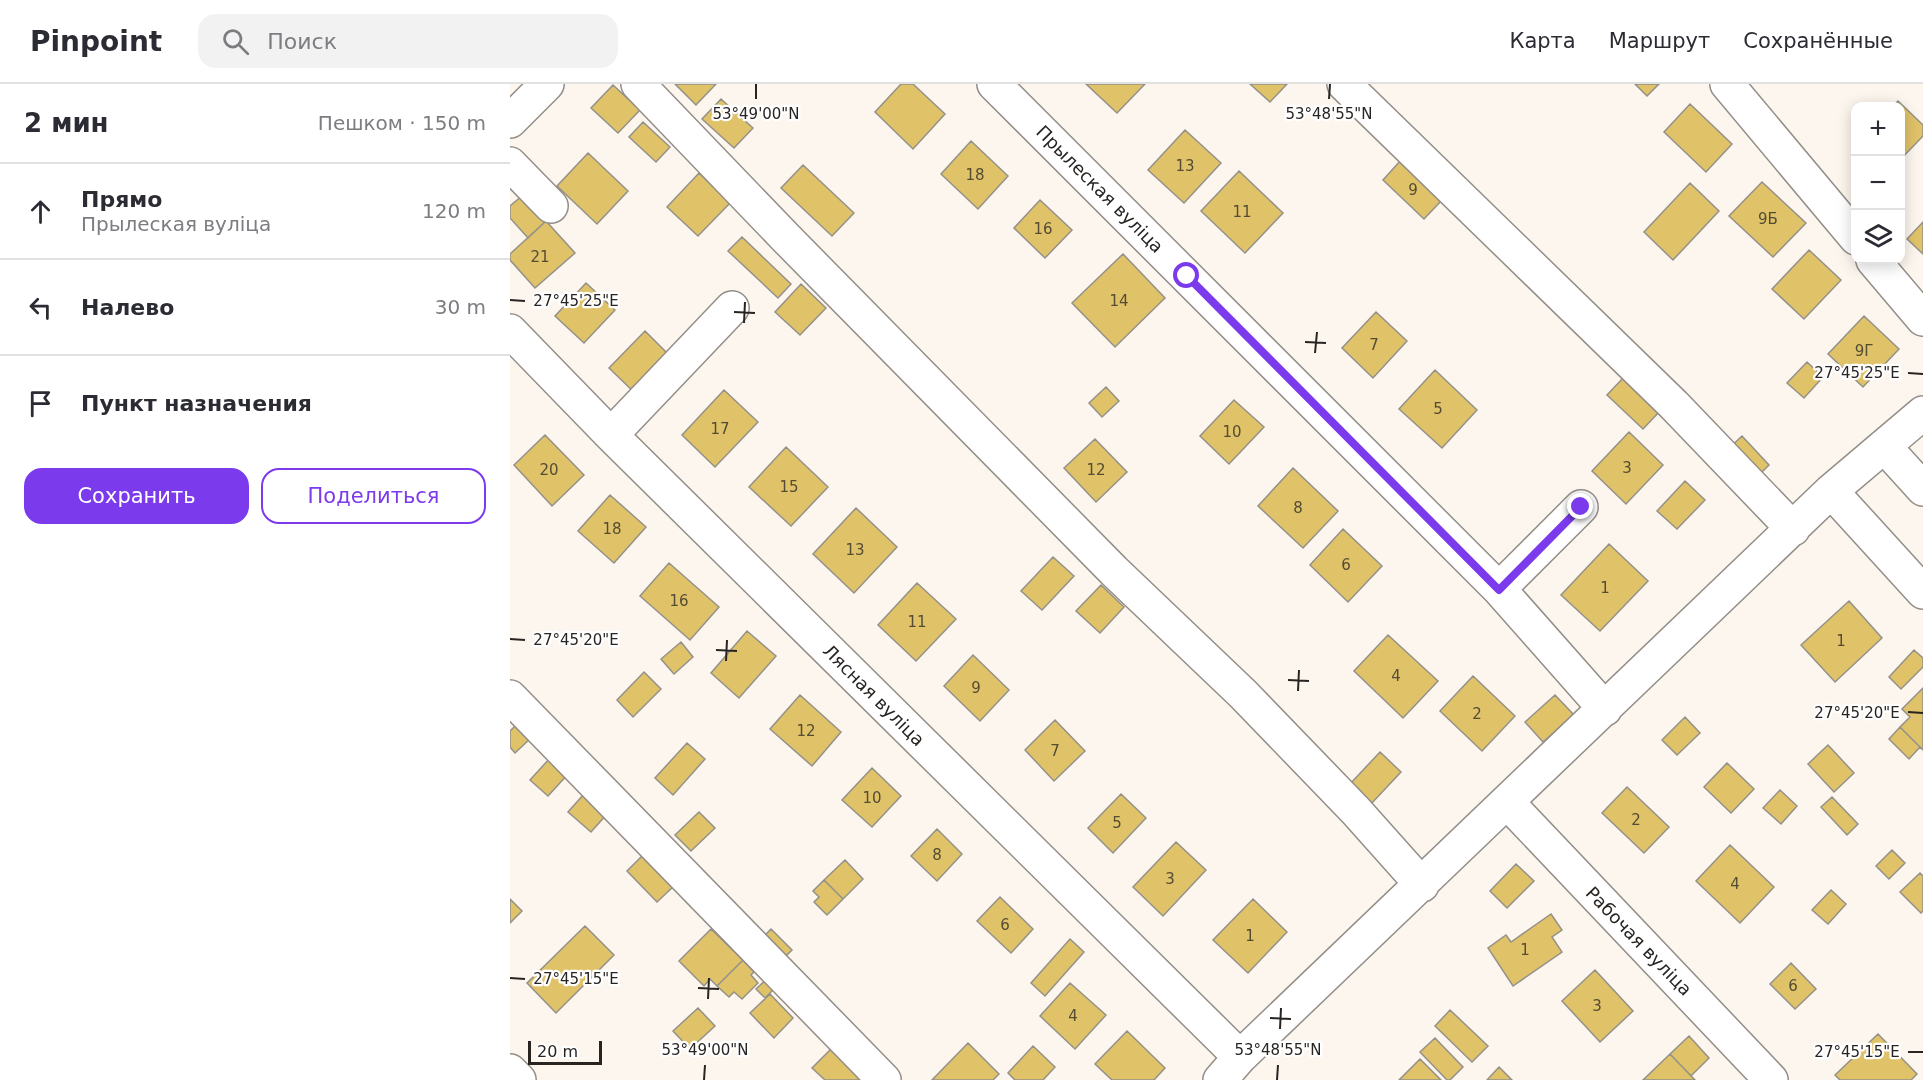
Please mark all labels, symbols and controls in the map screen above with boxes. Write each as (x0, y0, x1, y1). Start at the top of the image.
search box (198, 14, 618, 68)
text: Pinpoint (30, 25, 162, 58)
icon: search (219, 25, 252, 58)
text: Поиск (267, 29, 337, 54)
text: Карта (1510, 29, 1576, 53)
text: Маршрут (1609, 29, 1710, 53)
text: Сохранённые (1743, 29, 1893, 53)
map controls (1851, 102, 1905, 264)
button: + (1851, 102, 1905, 156)
text: 53°49'00"N (712, 105, 800, 123)
text: 53°48'55"N (1285, 105, 1373, 123)
text: 2 мин (24, 108, 109, 138)
text: Пешком · 150 m (318, 111, 486, 135)
street label: Прылеская вуліца (1032, 121, 1168, 257)
button: − (1851, 156, 1905, 210)
house number: 13 (1175, 157, 1195, 175)
house number: 18 (965, 166, 985, 184)
house number: 9 (1408, 181, 1418, 199)
text: Прямо (81, 187, 162, 212)
icon: ahead (24, 195, 57, 228)
text: 120 m (422, 199, 486, 223)
house number: 11 (1232, 203, 1252, 221)
house number: 9Б (1758, 210, 1778, 228)
button: layers (1851, 210, 1905, 264)
text: Прылеская вуліца (81, 212, 271, 236)
house number: 16 (1033, 220, 1053, 238)
house number: 21 (530, 248, 550, 266)
route start (1173, 262, 1199, 288)
icon: left (24, 291, 57, 324)
text: 27°45'25"E (533, 292, 619, 310)
house number: 14 (1109, 292, 1129, 310)
text: Налево (81, 295, 174, 320)
text: 30 m (435, 295, 486, 319)
house number: 7 (1369, 336, 1379, 354)
house number: 9Г (1855, 342, 1873, 360)
text: 27°45'25"E (1814, 364, 1900, 382)
icon: arrive (24, 387, 57, 420)
text: Пункт назначения (81, 391, 312, 416)
house number: 5 (1433, 400, 1443, 418)
house number: 17 (710, 420, 730, 438)
house number: 10 (1222, 423, 1242, 441)
house number: 3 (1622, 459, 1632, 477)
house number: 20 (539, 461, 559, 479)
house number: 12 (1086, 461, 1106, 479)
button: Сохранить (24, 468, 249, 524)
button: Поделиться (261, 468, 486, 524)
house number: 15 (779, 478, 799, 496)
route end (1567, 493, 1593, 519)
house number: 8 (1293, 499, 1303, 517)
house number: 18 (602, 520, 622, 538)
house number: 13 (845, 541, 865, 559)
house number: 6 (1341, 556, 1351, 574)
house number: 1 (1600, 579, 1610, 597)
house number: 16 (669, 592, 689, 610)
house number: 11 (907, 613, 927, 631)
text: 27°45'20"E (533, 631, 619, 649)
house number: 1 (1836, 632, 1846, 650)
street label: Лясная вуліца (819, 640, 929, 750)
house number: 4 (1391, 667, 1401, 685)
house number: 9 (971, 679, 981, 697)
text: 27°45'20"E (1814, 704, 1900, 722)
house number: 2 (1472, 705, 1482, 723)
house number: 12 (796, 722, 816, 740)
house number: 7 (1050, 742, 1060, 760)
house number: 10 (862, 789, 882, 807)
house number: 2 (1631, 811, 1641, 829)
house number: 5 (1112, 814, 1122, 832)
house number: 8 (932, 846, 942, 864)
house number: 3 (1165, 870, 1175, 888)
house number: 4 (1730, 875, 1740, 893)
street label: Рабочая вуліца (1582, 882, 1696, 1000)
house number: 6 (1000, 916, 1010, 934)
house number: 1 (1245, 927, 1255, 945)
house number: 1 (1520, 941, 1530, 959)
text: 27°45'15"E (533, 970, 619, 988)
house number: 6 (1788, 977, 1798, 995)
house number: 3 (1592, 997, 1602, 1015)
house number: 4 (1068, 1007, 1078, 1025)
scale bar (528, 1038, 602, 1066)
text: 53°49'00"N (661, 1041, 749, 1059)
text: 53°48'55"N (1234, 1041, 1322, 1059)
text: 20 m (537, 1042, 578, 1061)
text: 27°45'15"E (1814, 1043, 1900, 1061)

